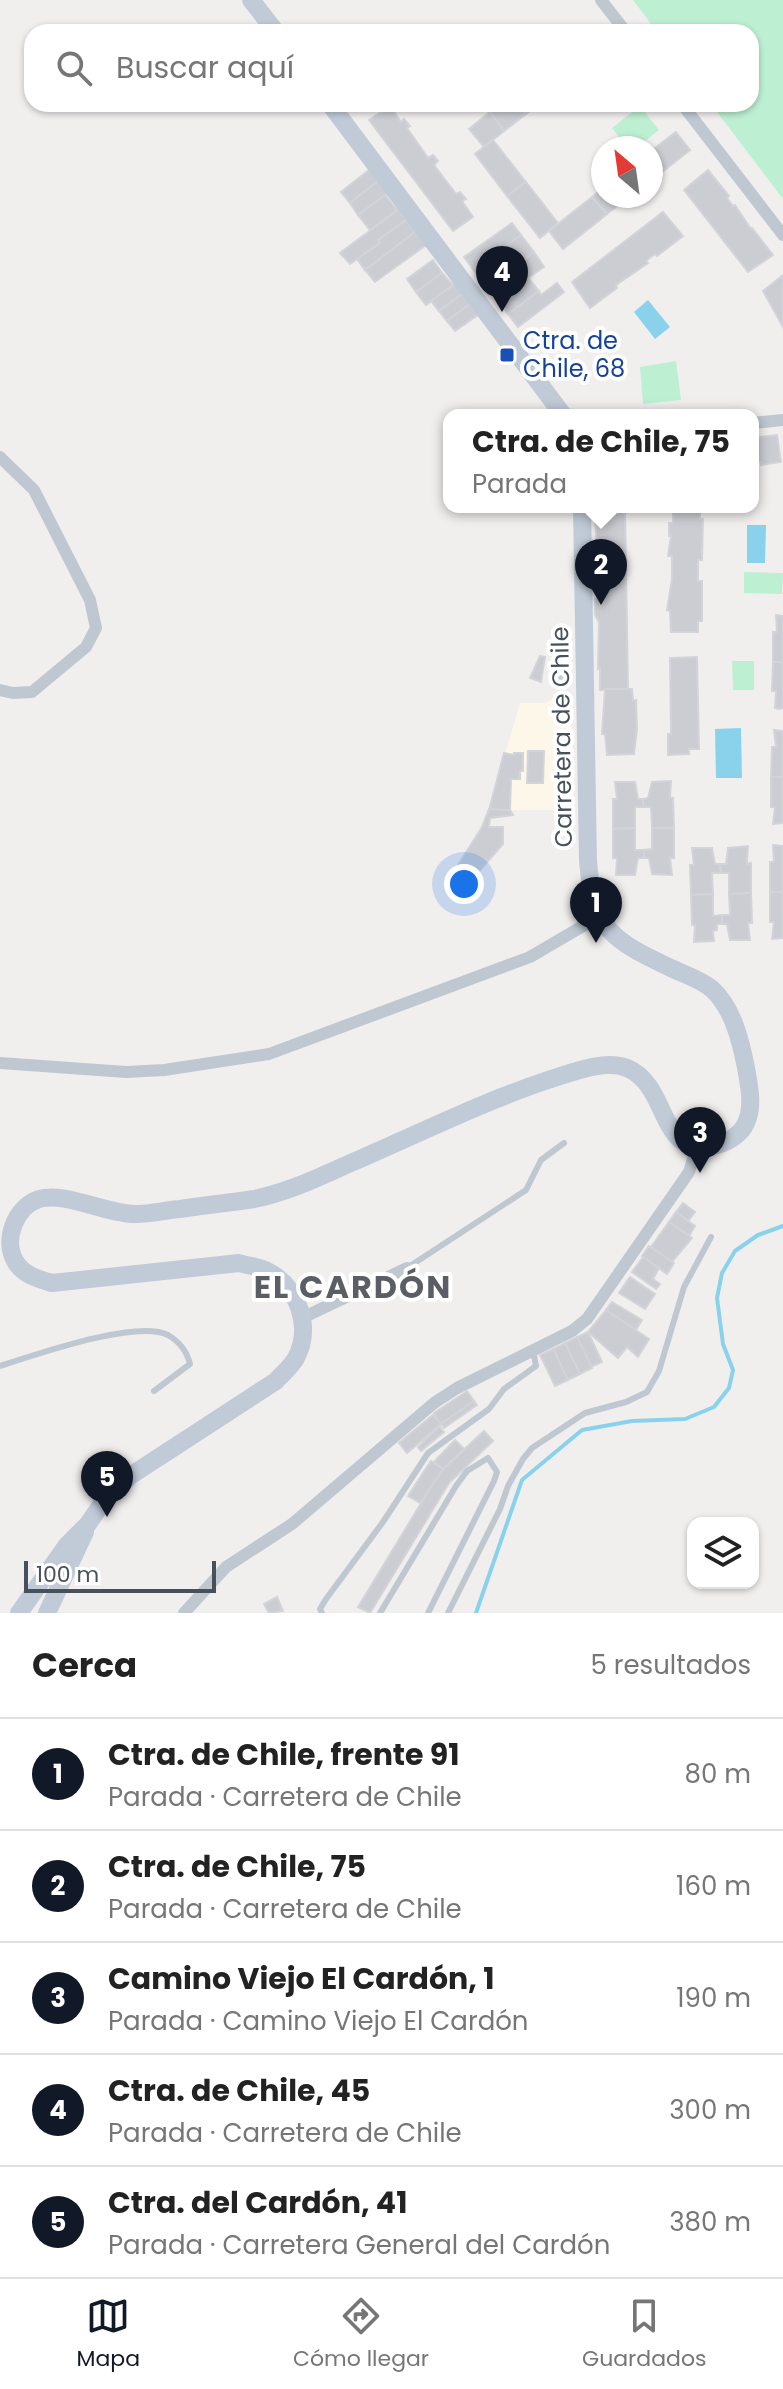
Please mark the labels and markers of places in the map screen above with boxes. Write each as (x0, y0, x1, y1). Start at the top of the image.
pin: 4 (476, 246, 528, 312)
place label: Ctra. de Chile, 68 (523, 324, 625, 385)
marker: Ctra. de Chile, 68 (498, 346, 516, 364)
pin: 2 (575, 539, 627, 605)
pin: 1 (570, 877, 622, 943)
pin: 3 (674, 1107, 726, 1173)
pin: 5 (81, 1451, 133, 1517)

